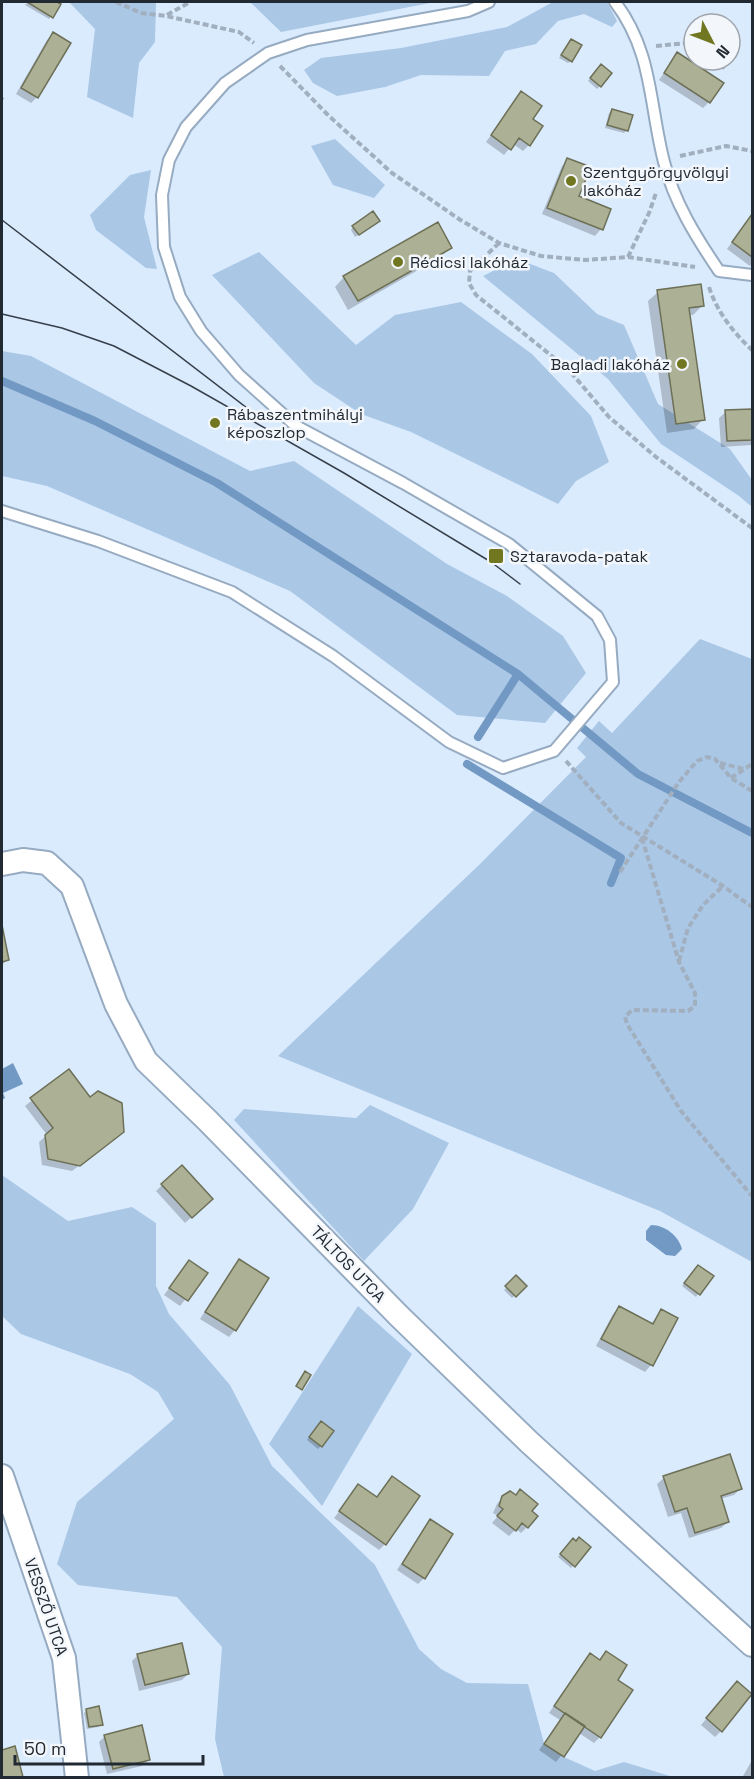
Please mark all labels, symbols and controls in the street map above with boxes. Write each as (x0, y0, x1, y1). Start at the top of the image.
north arrow (682, 12, 742, 72)
text: N (711, 41, 734, 63)
place label: Szentgyörgyvölgyi lakóház (583, 162, 729, 201)
marker: Szentgyörgyvölgyi lakóház (564, 174, 578, 188)
place label: Rédicsi lakóház (410, 252, 528, 273)
marker: Rédicsi lakóház (391, 255, 405, 269)
place label: Bagladi lakóház (550, 354, 670, 375)
marker: Bagladi lakóház (675, 357, 689, 371)
place label: Rábaszentmihályi képoszlop (227, 404, 363, 443)
marker: Rábaszentmihályi képoszlop (208, 416, 222, 430)
place label: Sztaravoda-patak (510, 546, 649, 567)
marker: Sztaravoda-patak (487, 547, 505, 565)
street label: TÁLTOS UTCA (306, 1221, 390, 1307)
street label: VESSZŐ UTCA (19, 1555, 73, 1659)
scale bar (15, 1728, 202, 1766)
text: 50 m (24, 1737, 66, 1760)

